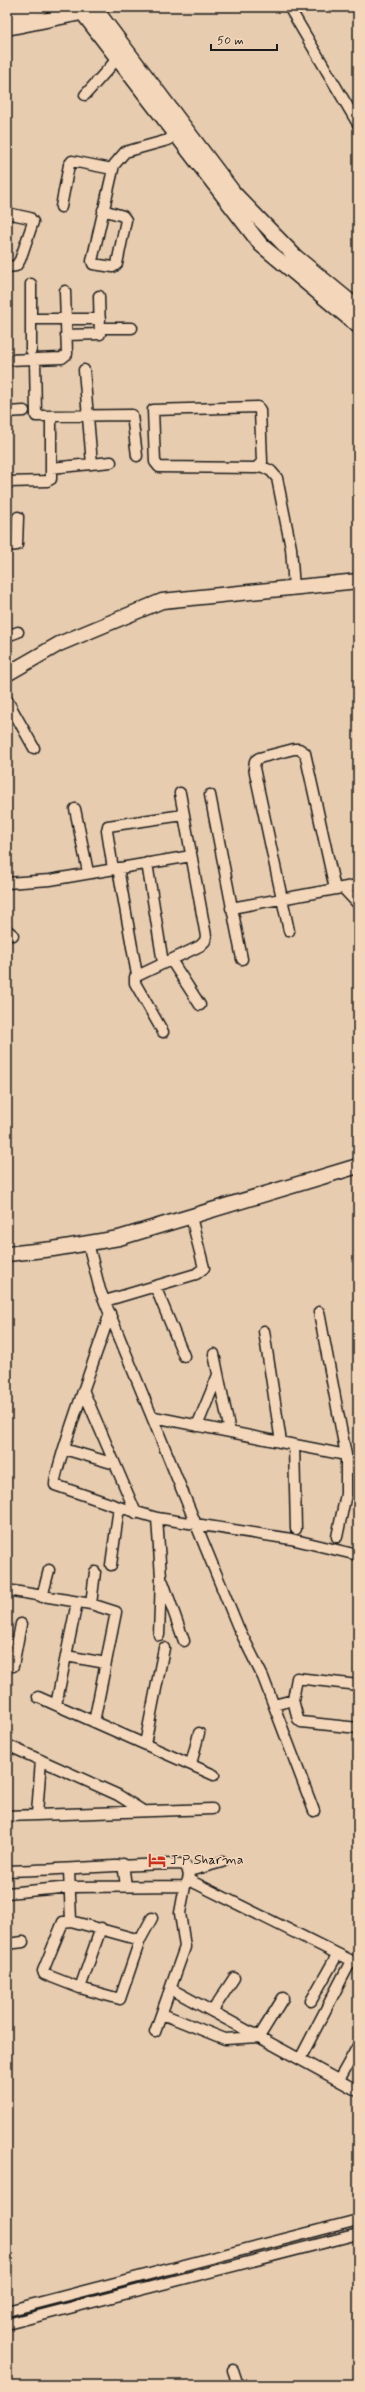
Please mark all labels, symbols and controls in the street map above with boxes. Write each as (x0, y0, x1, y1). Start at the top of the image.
scale bar (211, 26, 277, 52)
text: 50 m (217, 33, 244, 49)
hotel icon: J P Sharma (147, 1850, 167, 1870)
place label: J P Sharma (170, 1851, 244, 1869)

